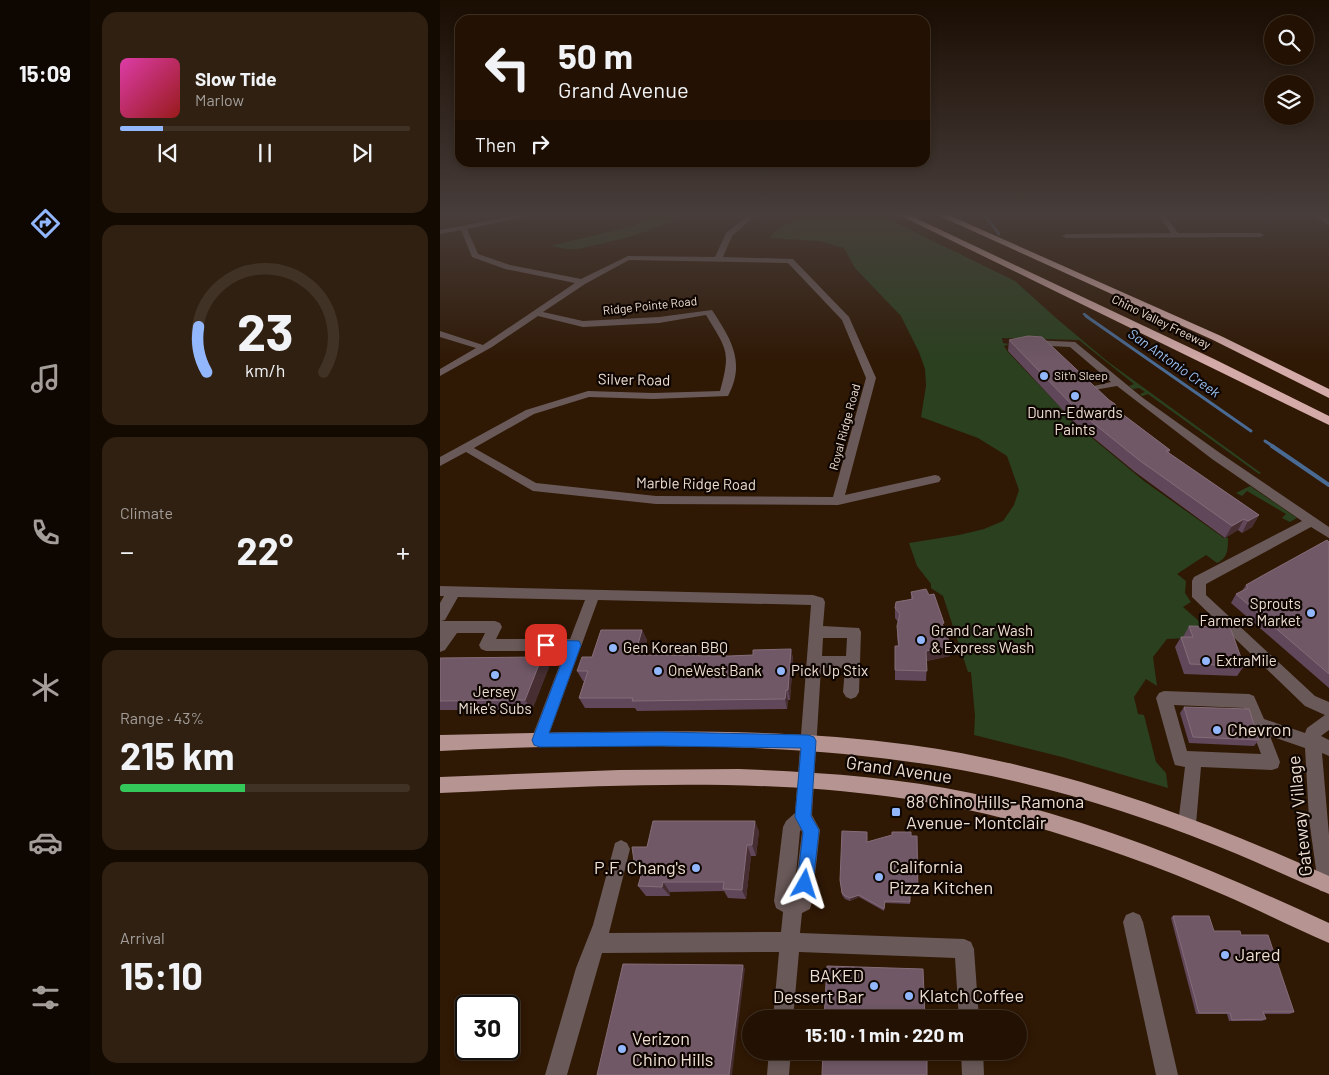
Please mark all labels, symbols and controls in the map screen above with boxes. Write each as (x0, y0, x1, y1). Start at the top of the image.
map controls (1264, 15, 1314, 125)
button: search (1264, 15, 1314, 65)
text: 50 m (558, 34, 633, 76)
icon: left (475, 35, 540, 100)
text: 15:09 (19, 60, 71, 86)
text: Slow Tide (195, 67, 277, 90)
button: layers (1264, 75, 1314, 125)
text: Grand Avenue (558, 76, 689, 102)
text: Marlow (195, 90, 244, 109)
icon: right (526, 130, 554, 158)
text: Then (475, 133, 516, 156)
icon: previous (154, 139, 182, 167)
icon: pause (251, 139, 279, 167)
icon: next (348, 139, 376, 167)
icon: directions (28, 206, 63, 241)
street label: Chino Valley Freeway (1110, 291, 1214, 351)
street label: Ridge Pointe Road (602, 293, 698, 317)
text: 23 (237, 299, 293, 361)
water label: San Antonio Creek (1125, 325, 1224, 401)
text: km/h (245, 359, 285, 381)
icon: music (28, 361, 63, 396)
place label: Sit'n Sleep (1054, 368, 1108, 382)
street label: Silver Road (598, 369, 670, 389)
marker: Sit'n Sleep (1038, 370, 1050, 382)
street label: Royal Ridge Road (826, 382, 862, 472)
marker: Dunn-Edwards Paints (1069, 390, 1081, 402)
place label: Dunn-Edwards Paints (1027, 403, 1123, 438)
street label: Marble Ridge Road (636, 473, 756, 493)
text: Climate (120, 503, 173, 522)
icon: phone (28, 515, 63, 550)
text: 22° (237, 527, 293, 573)
text: − (120, 534, 134, 568)
text: + (396, 534, 410, 568)
place label: Sprouts Farmers Market (1199, 594, 1301, 629)
marker: Sprouts Farmers Market (1305, 607, 1317, 619)
place label: Grand Car Wash & Express Wash (931, 621, 1034, 656)
pin (525, 624, 567, 666)
icon: arrive (532, 631, 560, 659)
marker: Grand Car Wash & Express Wash (915, 634, 927, 646)
place label: Gen Korean BBQ (623, 638, 728, 656)
marker: Gen Korean BBQ (607, 642, 619, 654)
place label: ExtraMile (1216, 651, 1277, 669)
marker: ExtraMile (1200, 655, 1212, 667)
place label: OneWest Bank (668, 661, 762, 679)
place label: Pick Up Stix (791, 661, 868, 679)
marker: OneWest Bank (652, 665, 664, 677)
marker: Pick Up Stix (775, 665, 787, 677)
marker: Jersey Mike's Subs (489, 669, 501, 681)
icon: climate (28, 670, 63, 705)
place label: Jersey Mike's Subs (458, 682, 532, 717)
text: Range · 43% (120, 708, 204, 727)
place label: Chevron (1227, 718, 1291, 740)
marker: Chevron (1211, 724, 1223, 736)
text: 215 km (120, 732, 235, 778)
street label: Grand Avenue (845, 751, 954, 787)
street label: Gateway Village (1282, 755, 1316, 878)
place label: 88 Chino Hills- Ramona Avenue- Montclair (906, 790, 1084, 833)
marker: 88 Chino Hills- Ramona Avenue- Montclair (890, 806, 902, 818)
icon: car (28, 825, 63, 860)
place label: California Pizza Kitchen (889, 855, 993, 898)
place label: P.F. Chang's (594, 856, 686, 878)
position arrow (778, 857, 830, 909)
marker: P.F. Chang's (690, 862, 702, 874)
marker: California Pizza Kitchen (873, 871, 885, 883)
text: Arrival (120, 928, 165, 947)
place label: Jared (1235, 943, 1280, 965)
marker: Jared (1219, 949, 1231, 961)
text: 15:10 (120, 952, 203, 998)
place label: BAKED Dessert Bar (773, 964, 864, 1007)
icon: filters (28, 980, 63, 1015)
marker: BAKED Dessert Bar (868, 980, 880, 992)
place label: Klatch Coffee (919, 984, 1024, 1006)
marker: Klatch Coffee (903, 990, 915, 1002)
speed limit sign: 30 (455, 995, 520, 1060)
text: 15:10 · 1 min · 220 m (805, 1023, 964, 1046)
place label: Verizon Chino Hills (632, 1027, 714, 1070)
marker: Verizon Chino Hills (616, 1043, 628, 1055)

